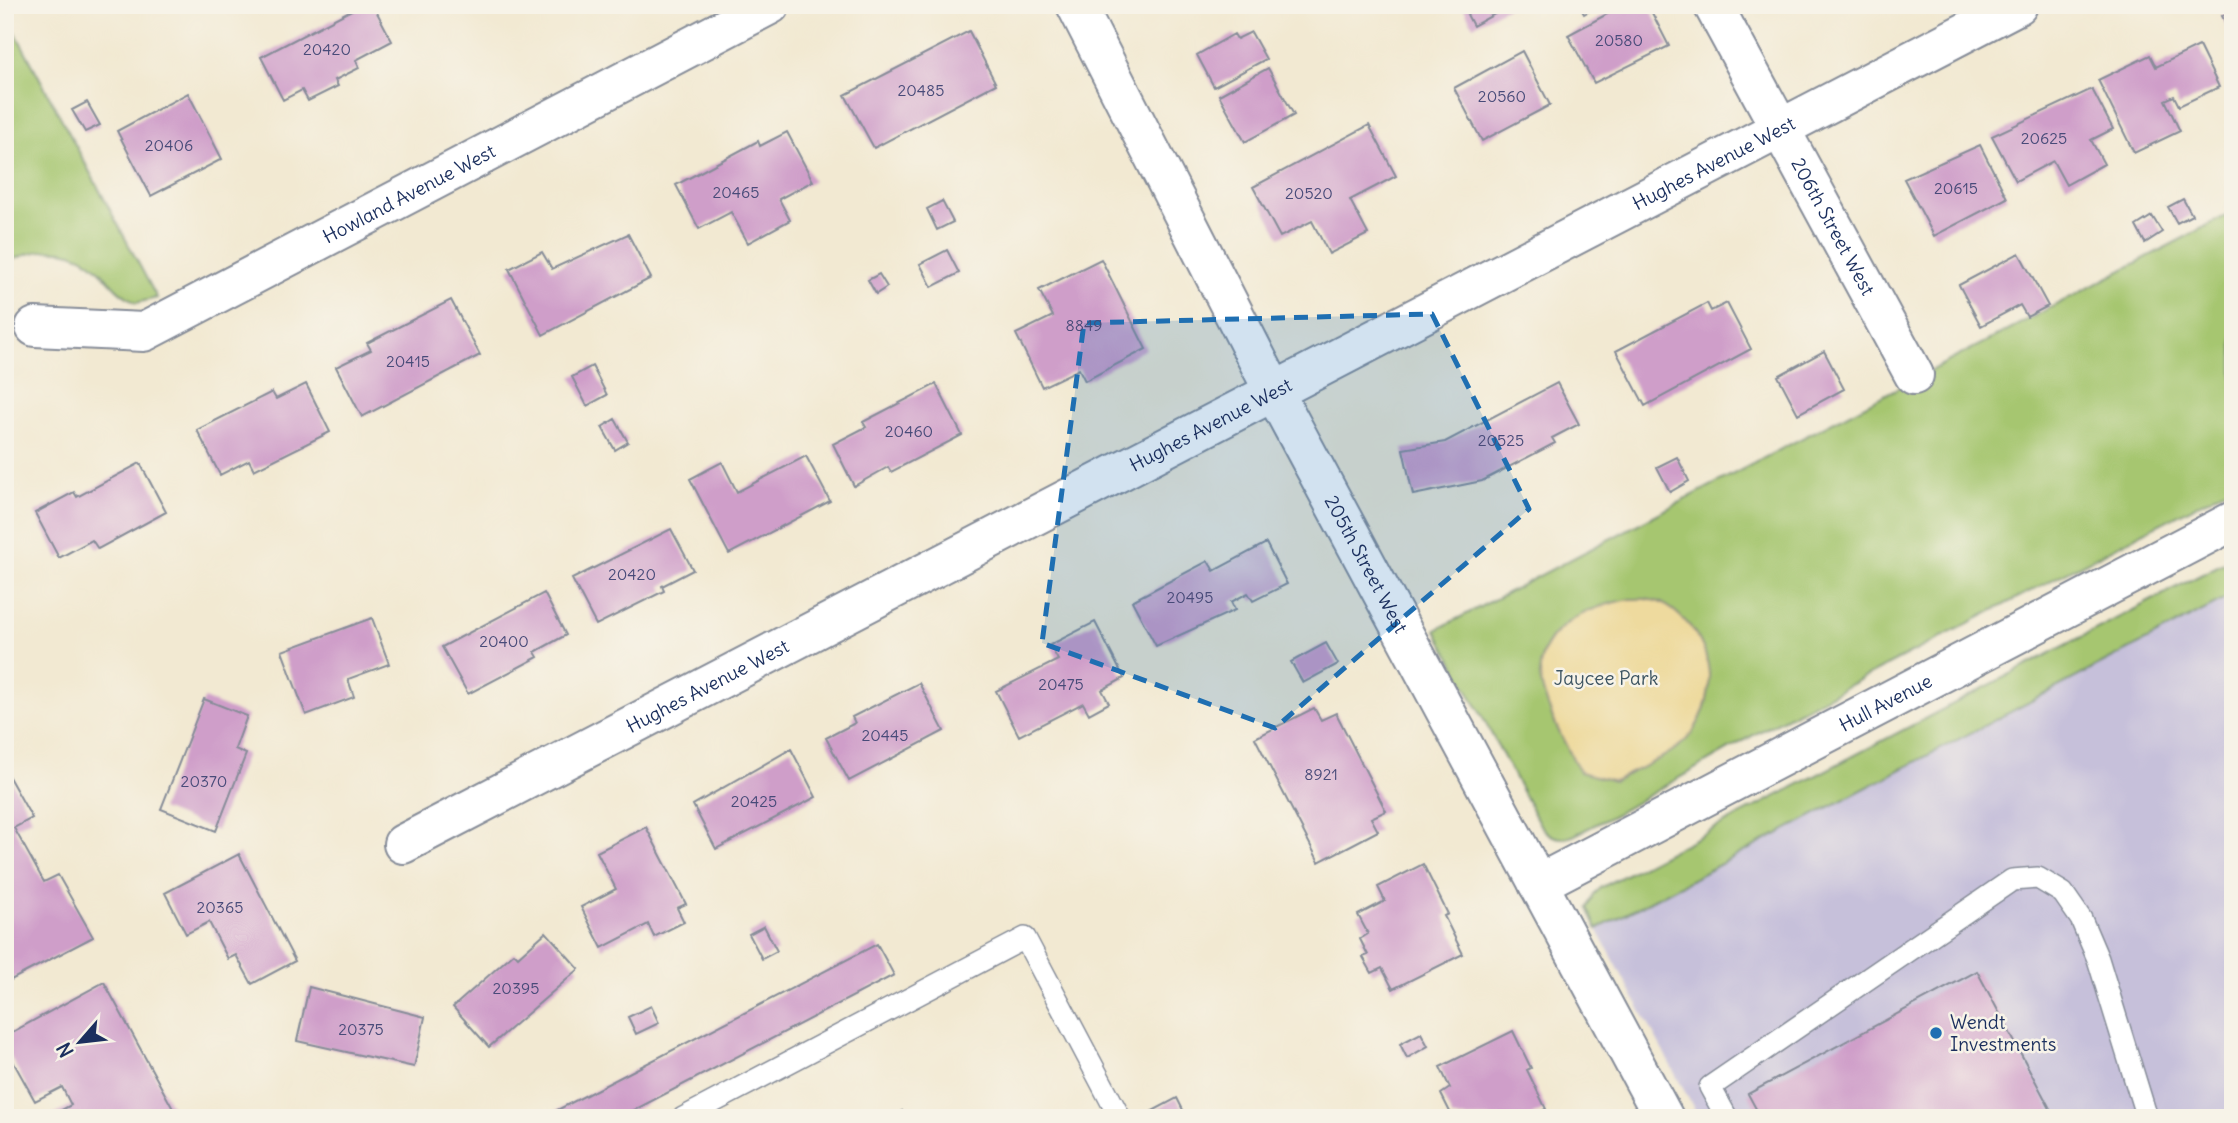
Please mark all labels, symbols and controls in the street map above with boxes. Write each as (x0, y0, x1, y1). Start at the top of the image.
house number: 20580 (1595, 30, 1643, 50)
house number: 20420 (303, 39, 351, 59)
house number: 20485 (898, 80, 944, 100)
house number: 20560 (1478, 86, 1526, 106)
street label: Hughes Avenue West (1628, 111, 1799, 215)
house number: 20625 (2021, 128, 2067, 148)
house number: 20406 (145, 135, 193, 155)
street label: Howland Avenue West (319, 139, 499, 249)
street label: 206th Street West (1786, 153, 1880, 299)
house number: 20615 (1934, 178, 1978, 198)
house number: 20465 (713, 182, 759, 202)
house number: 20520 (1285, 183, 1333, 203)
house number: 8849 (1066, 315, 1102, 335)
house number: 20415 (386, 351, 430, 371)
street label: Hughes Avenue West (1125, 372, 1296, 477)
house number: 20460 (885, 421, 933, 441)
house number: 20525 (1478, 430, 1524, 450)
street label: 205th Street West (1320, 491, 1413, 637)
house number: 20420 (608, 564, 656, 584)
house number: 20495 (1167, 587, 1213, 607)
house number: 20400 (479, 631, 529, 651)
street label: Hughes Avenue West (622, 634, 793, 738)
park label: Jaycee Park (1554, 666, 1659, 690)
street label: Hull Avenue (1835, 668, 1936, 737)
house number: 20475 (1038, 674, 1084, 694)
house number: 20445 (862, 725, 909, 745)
house number: 8921 (1304, 764, 1338, 784)
house number: 20370 (181, 771, 227, 791)
house number: 20425 (731, 791, 777, 811)
house number: 20365 (197, 897, 243, 917)
house number: 20395 (493, 978, 539, 998)
north arrow (46, 1007, 116, 1078)
place label: Wendt Investments (1950, 1010, 2056, 1056)
house number: 20375 (338, 1019, 384, 1039)
marker: Wendt Investments (1928, 1025, 1944, 1041)
text: N (51, 1039, 79, 1061)

